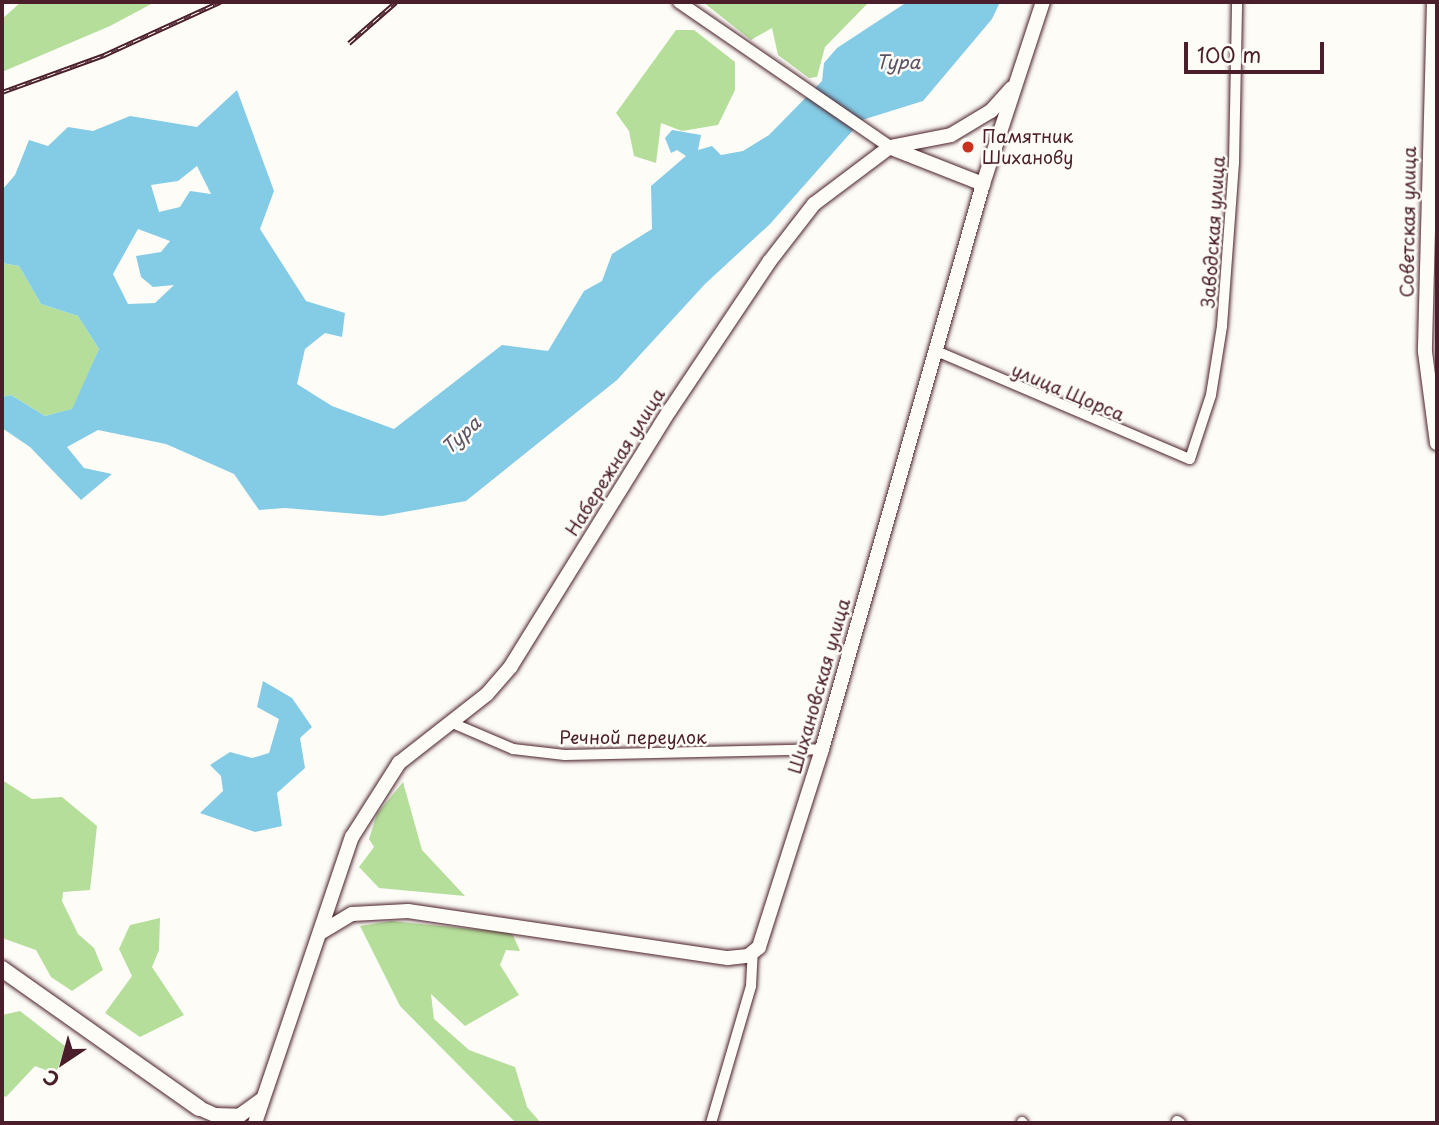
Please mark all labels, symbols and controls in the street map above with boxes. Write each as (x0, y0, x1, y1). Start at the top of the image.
scale bar (1187, 28, 1327, 72)
text: 100 m (1197, 38, 1261, 70)
water label: Тура (876, 51, 920, 73)
place label: Памятник Шиханову (982, 126, 1073, 168)
marker: Памятник Шиханову (960, 139, 976, 155)
street label: Советская улица (1396, 146, 1420, 298)
street label: Заводская улица (1197, 155, 1229, 309)
street label: улица Щорса (1008, 358, 1128, 426)
street label: Набережная улица (561, 384, 669, 540)
water label: Тура (437, 411, 485, 459)
street label: Шихановская улица (783, 595, 855, 777)
street label: Речной переулок (559, 726, 707, 748)
north arrow (28, 1027, 98, 1097)
text: С (37, 1063, 65, 1095)

